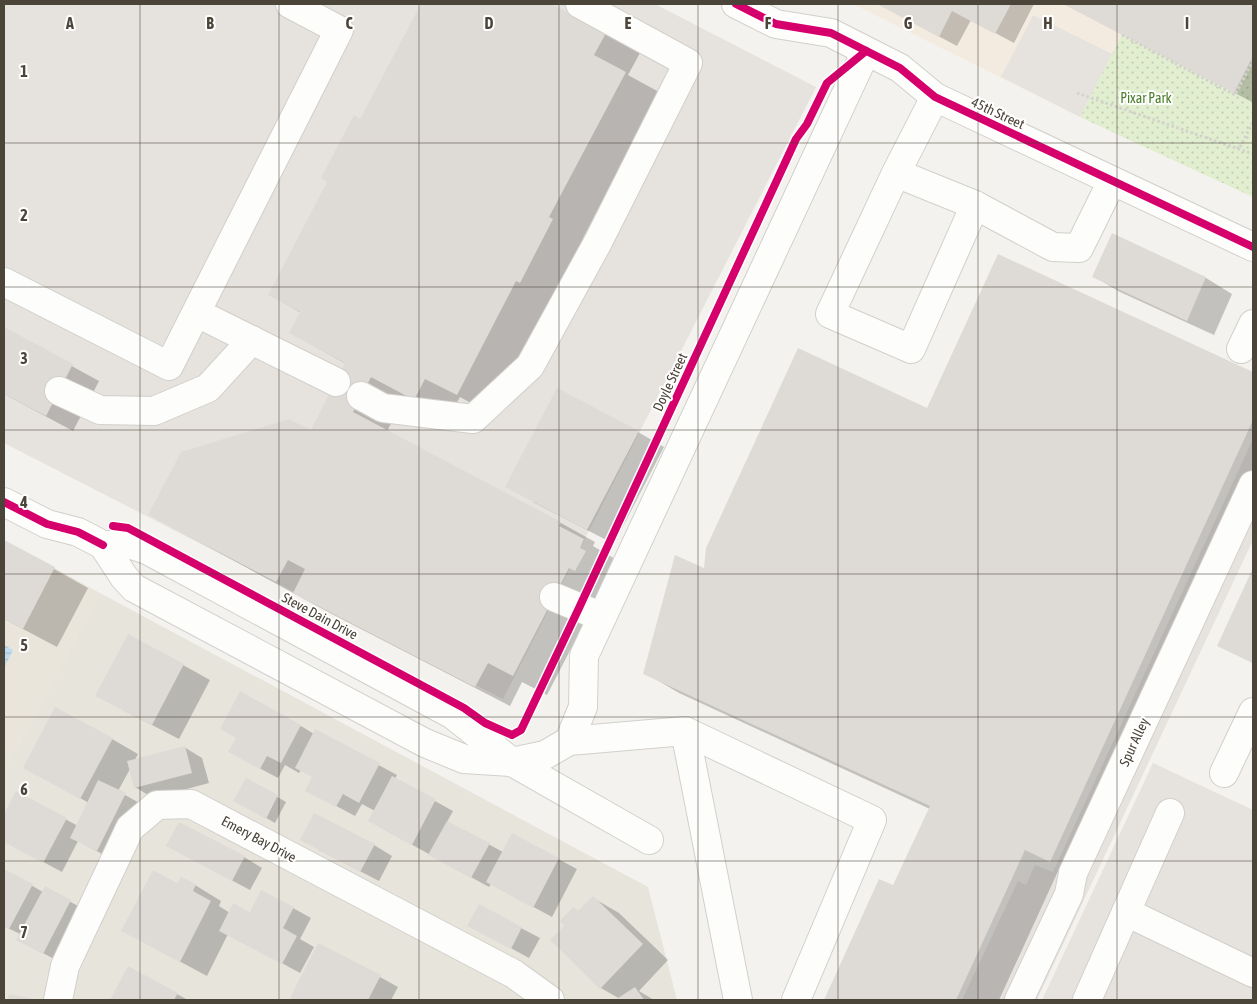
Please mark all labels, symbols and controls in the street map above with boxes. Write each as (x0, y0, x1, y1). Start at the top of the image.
text: A (65, 14, 74, 32)
text: B (206, 14, 214, 32)
text: C (345, 14, 353, 32)
text: D (485, 14, 494, 32)
text: E (625, 14, 632, 32)
text: F (765, 14, 772, 32)
text: G (904, 14, 913, 32)
text: H (1043, 14, 1053, 32)
text: I (1185, 14, 1189, 32)
text: 1 (20, 62, 28, 80)
park label: Pixar Park (1120, 90, 1172, 106)
street label: 45th Street (969, 94, 1027, 132)
text: 2 (20, 206, 28, 224)
text: 3 (20, 349, 28, 367)
street label: Doyle Street (650, 350, 690, 414)
text: 4 (19, 493, 28, 511)
street label: Steve Dain Drive (279, 589, 361, 643)
text: 5 (20, 636, 28, 654)
street label: Spur Alley (1116, 715, 1152, 769)
text: 6 (20, 780, 28, 798)
street label: Emery Bay Drive (219, 813, 299, 865)
text: 7 (20, 923, 28, 941)

